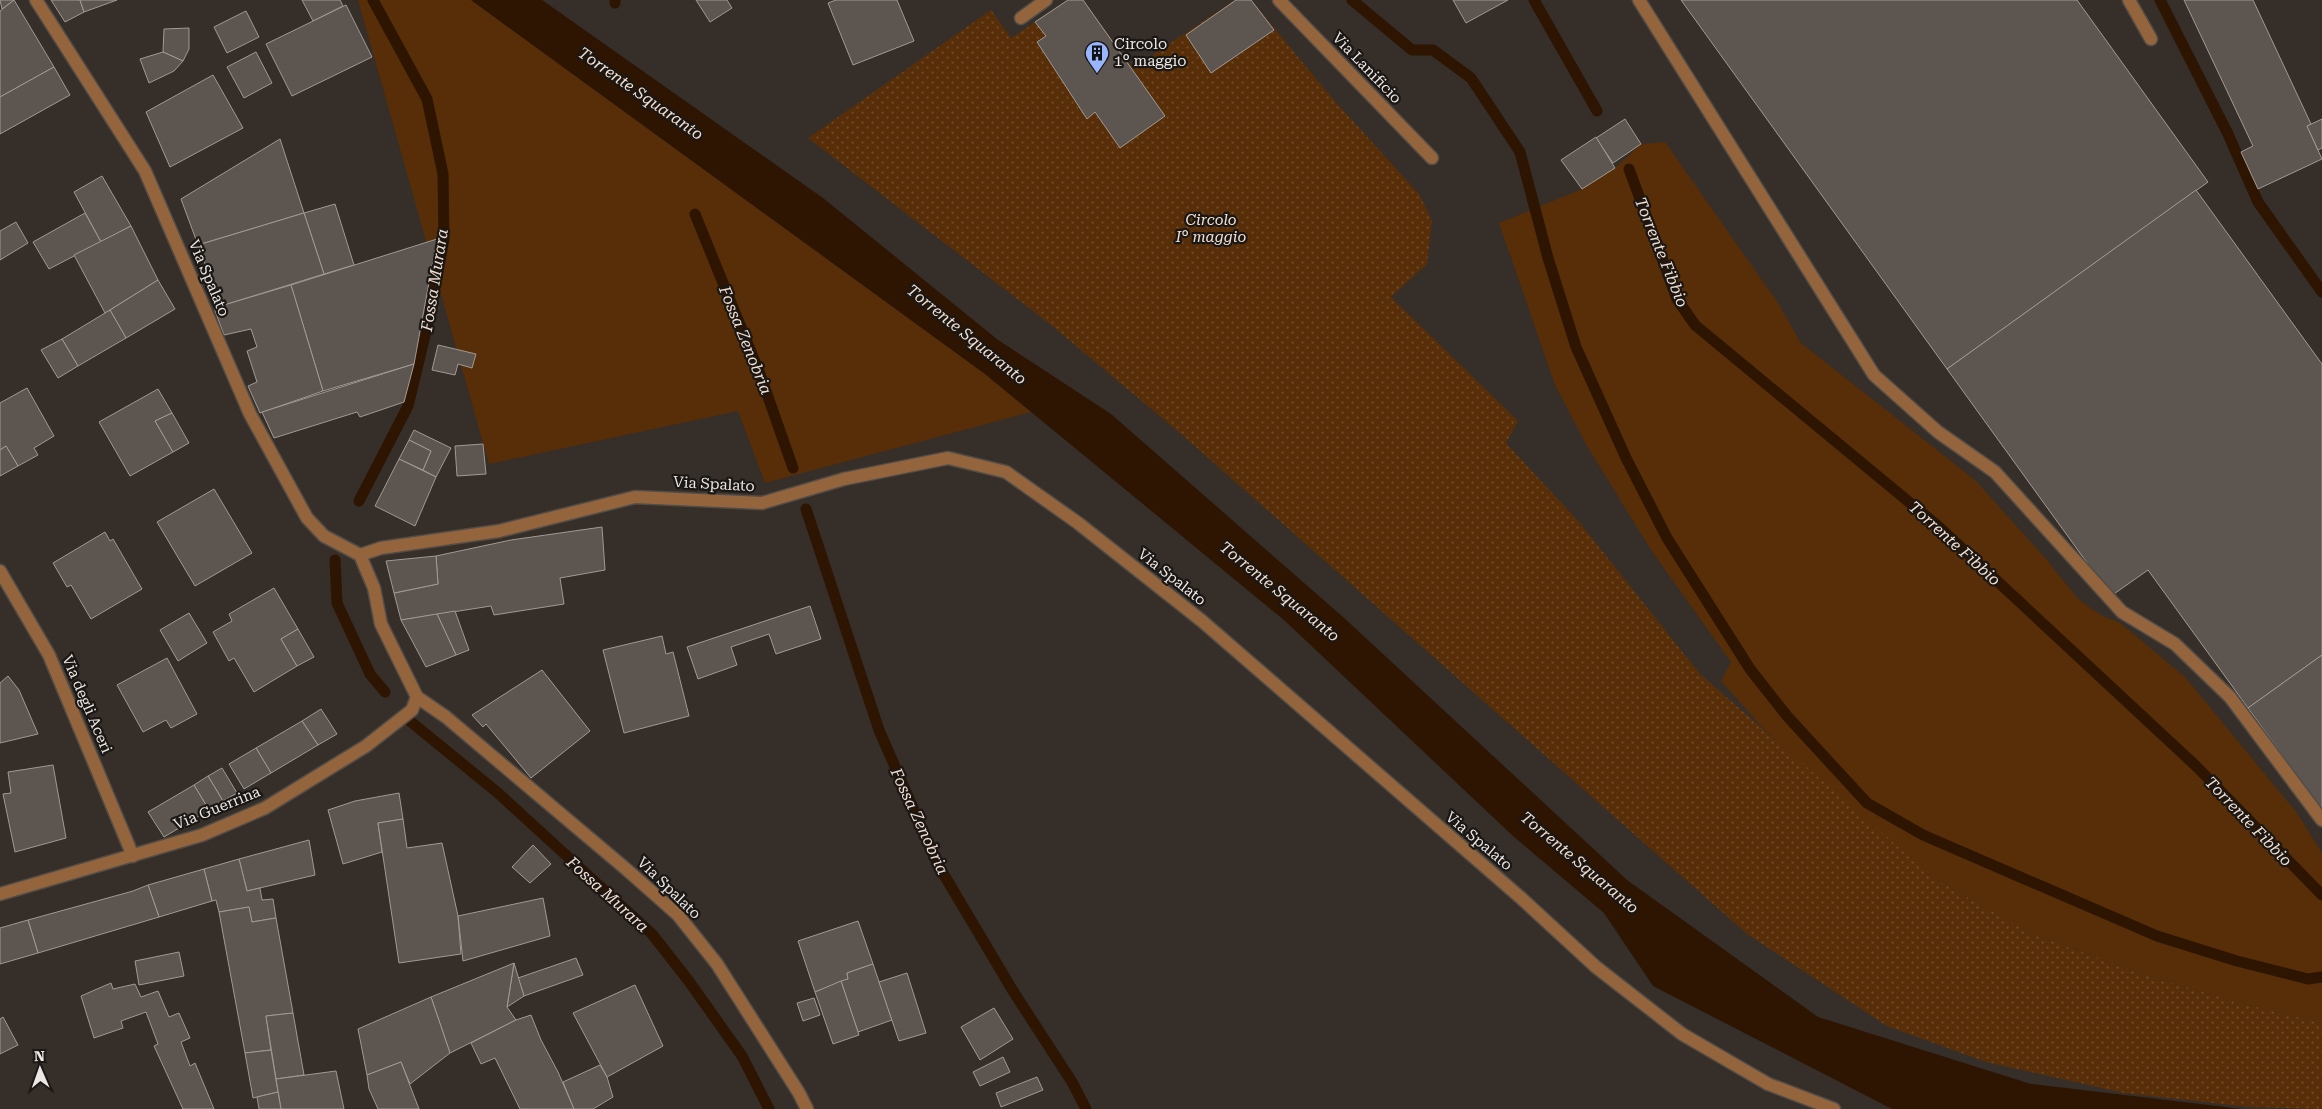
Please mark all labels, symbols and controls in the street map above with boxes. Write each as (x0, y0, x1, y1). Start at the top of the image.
street label: Via Lanificio (1329, 29, 1405, 107)
place label: Circolo 1° maggio (1114, 35, 1186, 70)
building icon: Circolo 1° maggio (1084, 40, 1110, 74)
water label: Torrente Squaranto (574, 43, 707, 144)
water label: Torrente Fibbio (1631, 194, 1692, 310)
park label: Circolo I° maggio (1175, 211, 1246, 246)
water label: Fossa Murara (417, 227, 452, 334)
street label: Via Spalato (185, 237, 233, 319)
water label: Torrente Squaranto (903, 280, 1030, 388)
water label: Fossa Zenobria (715, 282, 776, 398)
street label: Via Spalato (673, 473, 755, 495)
water label: Torrente Fibbio (1905, 497, 2005, 590)
water label: Torrente Squaranto (1216, 537, 1343, 645)
street label: Via Spalato (1134, 545, 1210, 609)
street label: Via degli Aceri (58, 652, 116, 756)
water label: Fossa Zenobria (886, 764, 953, 878)
water label: Torrente Fibbio (2201, 773, 2296, 870)
street label: Via Guerrina (171, 782, 263, 834)
water label: Torrente Squaranto (1517, 807, 1643, 917)
street label: Via Spalato (1442, 808, 1516, 874)
water label: Fossa Murara (562, 852, 653, 936)
street label: Via Spalato (633, 853, 705, 923)
north arrow (15, 1044, 65, 1094)
text: N (34, 1048, 45, 1064)

